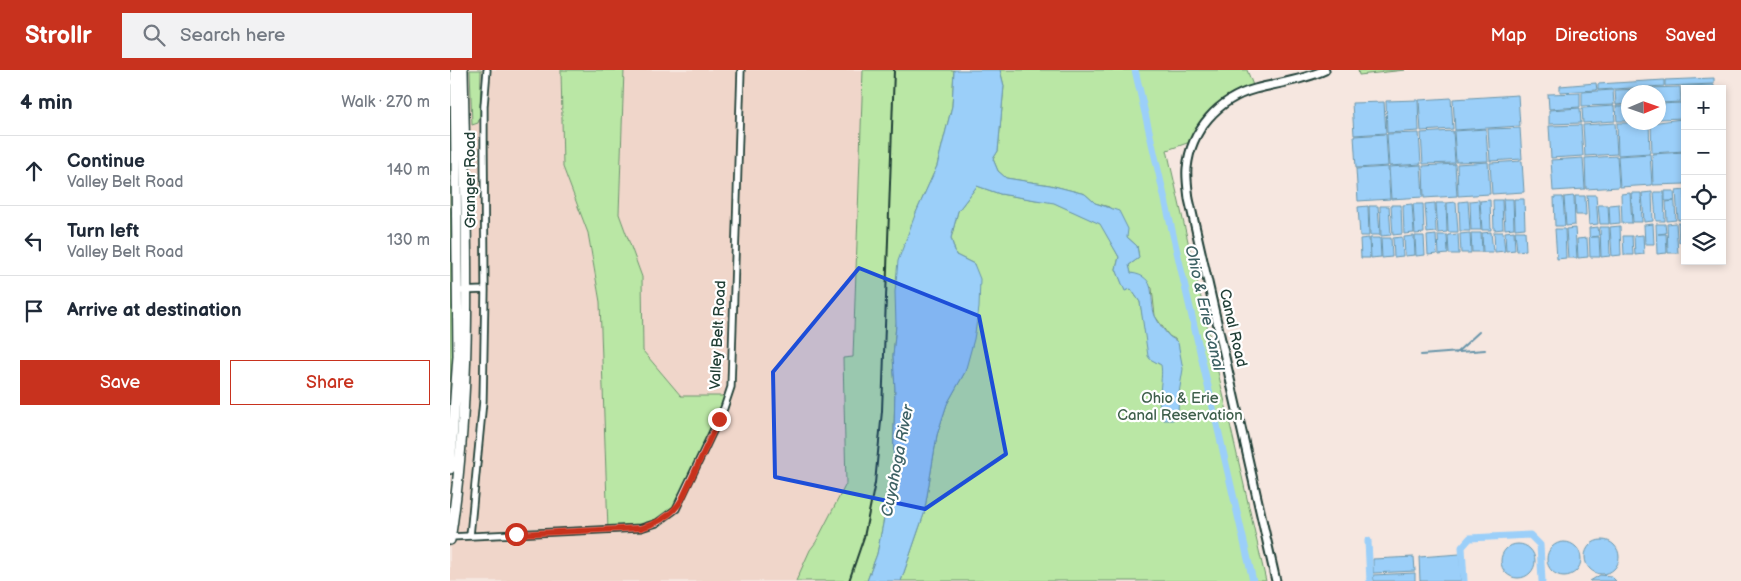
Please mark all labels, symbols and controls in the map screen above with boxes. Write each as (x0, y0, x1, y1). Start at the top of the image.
search box (122, 13, 472, 58)
text: Strollr (25, 21, 92, 50)
icon: search (140, 21, 168, 49)
text: Search here (180, 24, 285, 47)
text: Map (1491, 25, 1527, 46)
text: Directions (1555, 25, 1637, 46)
text: Saved (1665, 25, 1716, 46)
north arrow (1621, 85, 1666, 130)
map controls (1681, 85, 1726, 265)
button: + (1681, 85, 1726, 130)
text: 4 min (20, 90, 73, 115)
text: Walk · 270 m (341, 93, 430, 112)
button: − (1681, 130, 1726, 175)
street label: Granger Road (461, 132, 480, 228)
text: Continue (67, 150, 145, 173)
icon: ahead (20, 157, 48, 185)
text: 140 m (387, 161, 430, 180)
text: Valley Belt Road (67, 173, 184, 192)
button: locate (1681, 175, 1726, 220)
text: Turn left (67, 220, 139, 243)
button: layers (1681, 220, 1726, 265)
icon: left (20, 227, 48, 255)
text: 130 m (387, 231, 430, 250)
text: Valley Belt Road (67, 243, 184, 262)
water label: Ohio & Erie Canal (1180, 243, 1228, 374)
street label: Valley Belt Road (706, 280, 730, 390)
street label: Canal Road (1215, 287, 1251, 369)
icon: arrive (20, 297, 48, 325)
text: Arrive at destination (67, 299, 242, 322)
button: Save (20, 360, 220, 405)
button: Share (230, 360, 430, 405)
park label: Ohio & Erie Canal Reservation (1117, 389, 1243, 425)
water label: Cuyahoga River (878, 402, 918, 519)
route end (708, 408, 731, 431)
route start (505, 523, 528, 546)

